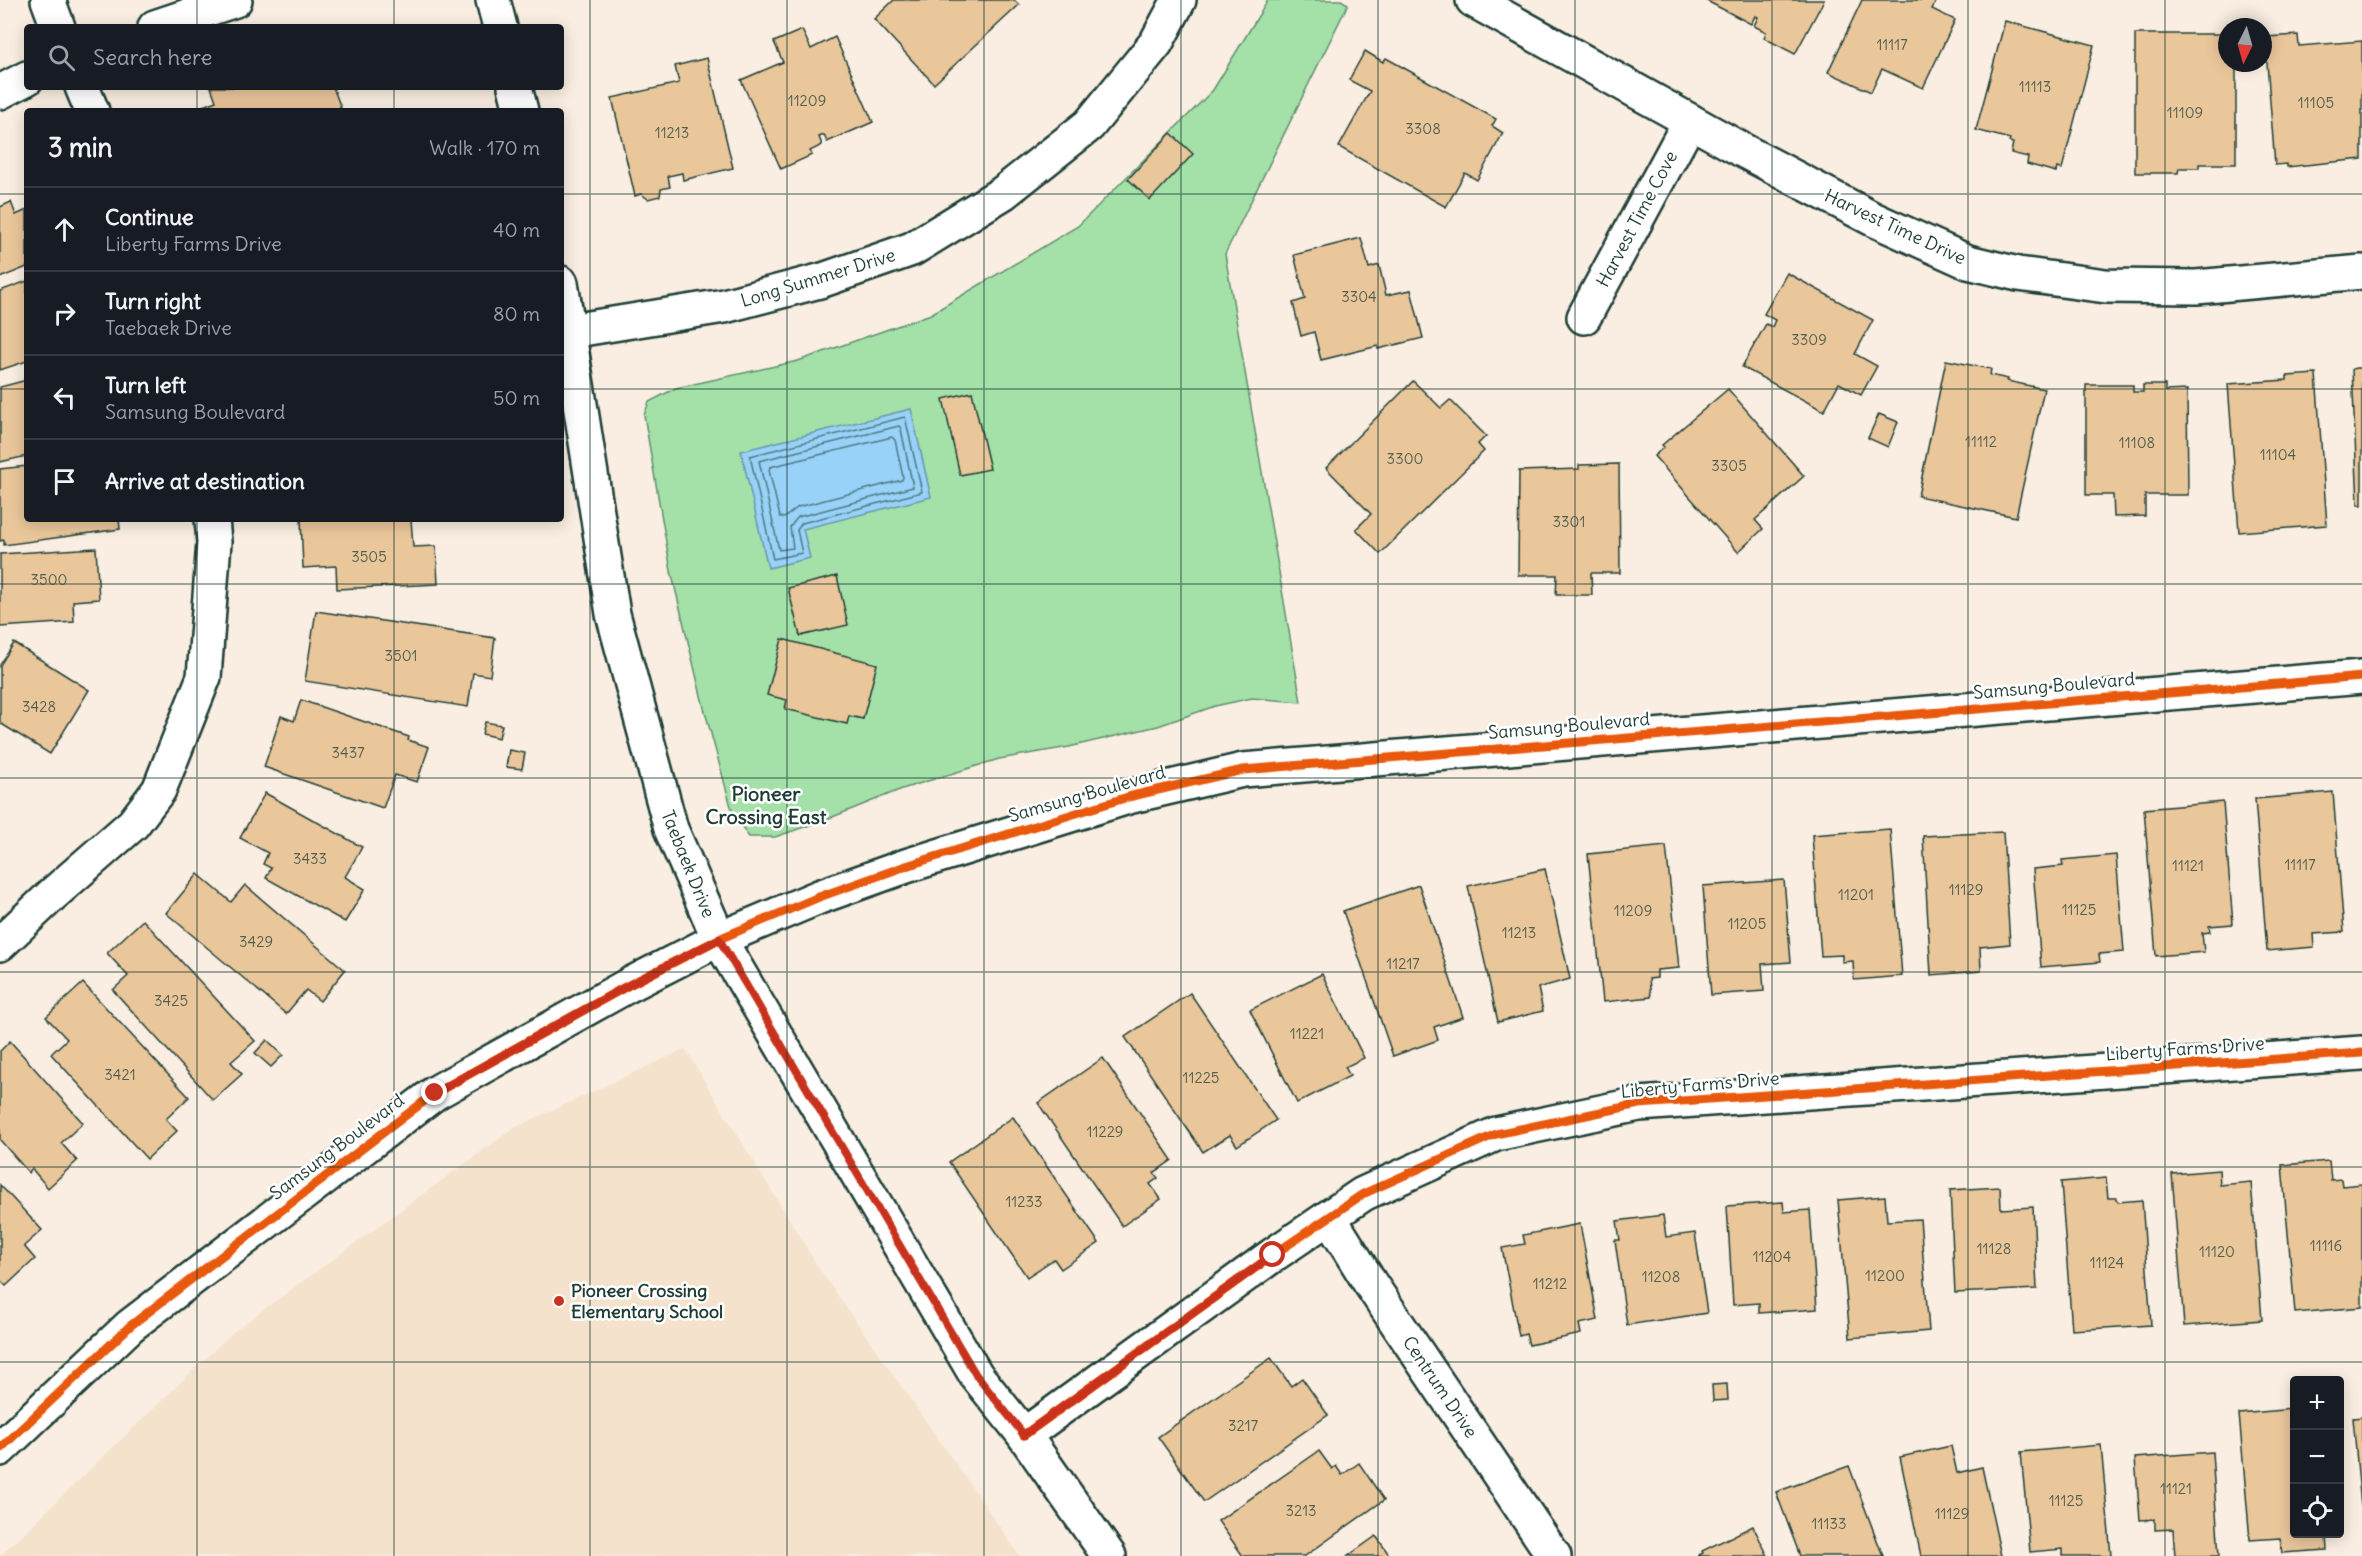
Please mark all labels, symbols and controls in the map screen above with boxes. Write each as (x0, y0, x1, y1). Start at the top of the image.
north arrow (2218, 18, 2272, 72)
search box (24, 24, 564, 90)
house number: 11117 (1876, 35, 1908, 54)
icon: search (45, 41, 78, 74)
text: Search here (93, 43, 212, 71)
house number: 11113 (2019, 77, 2051, 96)
house number: 11209 (788, 91, 826, 110)
house number: 11105 (2298, 93, 2334, 112)
house number: 11109 (2167, 103, 2203, 122)
house number: 3308 (1405, 119, 1441, 138)
house number: 11213 (655, 123, 689, 142)
text: 3 min (48, 131, 113, 164)
text: Walk · 170 m (429, 135, 540, 160)
street label: Harvest Time Cove (1591, 147, 1682, 291)
street label: Harvest Time Drive (1821, 184, 1970, 269)
text: Continue (105, 203, 194, 231)
icon: ahead (48, 213, 81, 246)
text: 40 m (493, 217, 540, 242)
text: Liberty Farms Drive (105, 231, 282, 256)
street label: Long Summer Drive (738, 243, 898, 312)
text: Turn right (105, 287, 201, 315)
house number: 3304 (1341, 287, 1377, 306)
icon: right (48, 297, 81, 330)
text: 80 m (493, 301, 540, 326)
text: Taebaek Drive (105, 315, 232, 340)
house number: 3309 (1791, 330, 1827, 349)
text: Turn left (105, 371, 186, 399)
icon: left (48, 381, 81, 414)
text: 50 m (493, 385, 540, 410)
text: Samsung Boulevard (105, 399, 285, 424)
house number: 11112 (1965, 432, 1997, 451)
house number: 11108 (2119, 433, 2155, 452)
house number: 11104 (2260, 445, 2297, 464)
house number: 3300 (1387, 449, 1423, 468)
house number: 3305 (1711, 456, 1747, 475)
icon: arrive (48, 465, 81, 498)
text: Arrive at destination (105, 467, 305, 495)
house number: 3301 (1553, 512, 1585, 531)
house number: 3505 (351, 547, 387, 566)
house number: 3500 (31, 570, 67, 589)
house number: 3501 (385, 646, 417, 665)
street label: Samsung Boulevard (1972, 667, 2136, 704)
house number: 3428 (22, 697, 56, 716)
street label: Samsung Boulevard (1487, 707, 1651, 744)
house number: 3437 (331, 743, 365, 762)
street label: Samsung Boulevard (1006, 760, 1168, 827)
district label: Pioneer Crossing East (705, 781, 827, 829)
street label: Taebaek Drive (656, 807, 720, 921)
house number: 3433 (293, 849, 327, 868)
house number: 11117 (2284, 855, 2316, 874)
house number: 11121 (2172, 856, 2204, 875)
house number: 11129 (1949, 880, 1983, 899)
house number: 11201 (1838, 885, 1874, 904)
house number: 11125 (2062, 900, 2096, 919)
house number: 11209 (1614, 901, 1652, 920)
house number: 11205 (1728, 914, 1766, 933)
house number: 11213 (1502, 923, 1536, 942)
house number: 3429 (239, 932, 273, 951)
house number: 11217 (1386, 954, 1420, 973)
house number: 3425 (154, 991, 188, 1010)
house number: 11221 (1290, 1024, 1324, 1043)
street label: Liberty Farms Drive (2105, 1031, 2265, 1066)
house number: 3421 (104, 1065, 136, 1084)
street label: Liberty Farms Drive (1620, 1066, 1780, 1103)
house number: 11225 (1183, 1068, 1219, 1087)
route end (421, 1079, 447, 1105)
street label: Samsung Boulevard (265, 1088, 409, 1205)
house number: 11229 (1087, 1122, 1123, 1141)
house number: 11233 (1005, 1192, 1043, 1211)
house number: 11116 (2310, 1236, 2342, 1255)
house number: 11128 (1977, 1239, 2011, 1258)
route start (1259, 1241, 1285, 1267)
house number: 11120 (2199, 1242, 2235, 1261)
house number: 11204 (1753, 1247, 1792, 1266)
house number: 11124 (2090, 1253, 2125, 1272)
house number: 11200 (1865, 1266, 1905, 1285)
house number: 11208 (1642, 1267, 1680, 1286)
house number: 11212 (1533, 1274, 1567, 1293)
place label: Pioneer Crossing Elementary School (571, 1279, 723, 1323)
marker: Pioneer Crossing Elementary School (552, 1294, 566, 1308)
street label: Centrum Drive (1398, 1331, 1483, 1442)
map controls (2290, 1376, 2344, 1538)
button: + (2290, 1376, 2344, 1430)
house number: 3217 (1228, 1416, 1258, 1435)
button: − (2290, 1430, 2344, 1484)
house number: 11121 (2160, 1479, 2192, 1498)
button: locate (2290, 1484, 2344, 1538)
house number: 11125 (2049, 1491, 2083, 1510)
house number: 3213 (1285, 1501, 1317, 1520)
house number: 11129 (1935, 1504, 1969, 1523)
house number: 11133 (1812, 1514, 1846, 1533)

